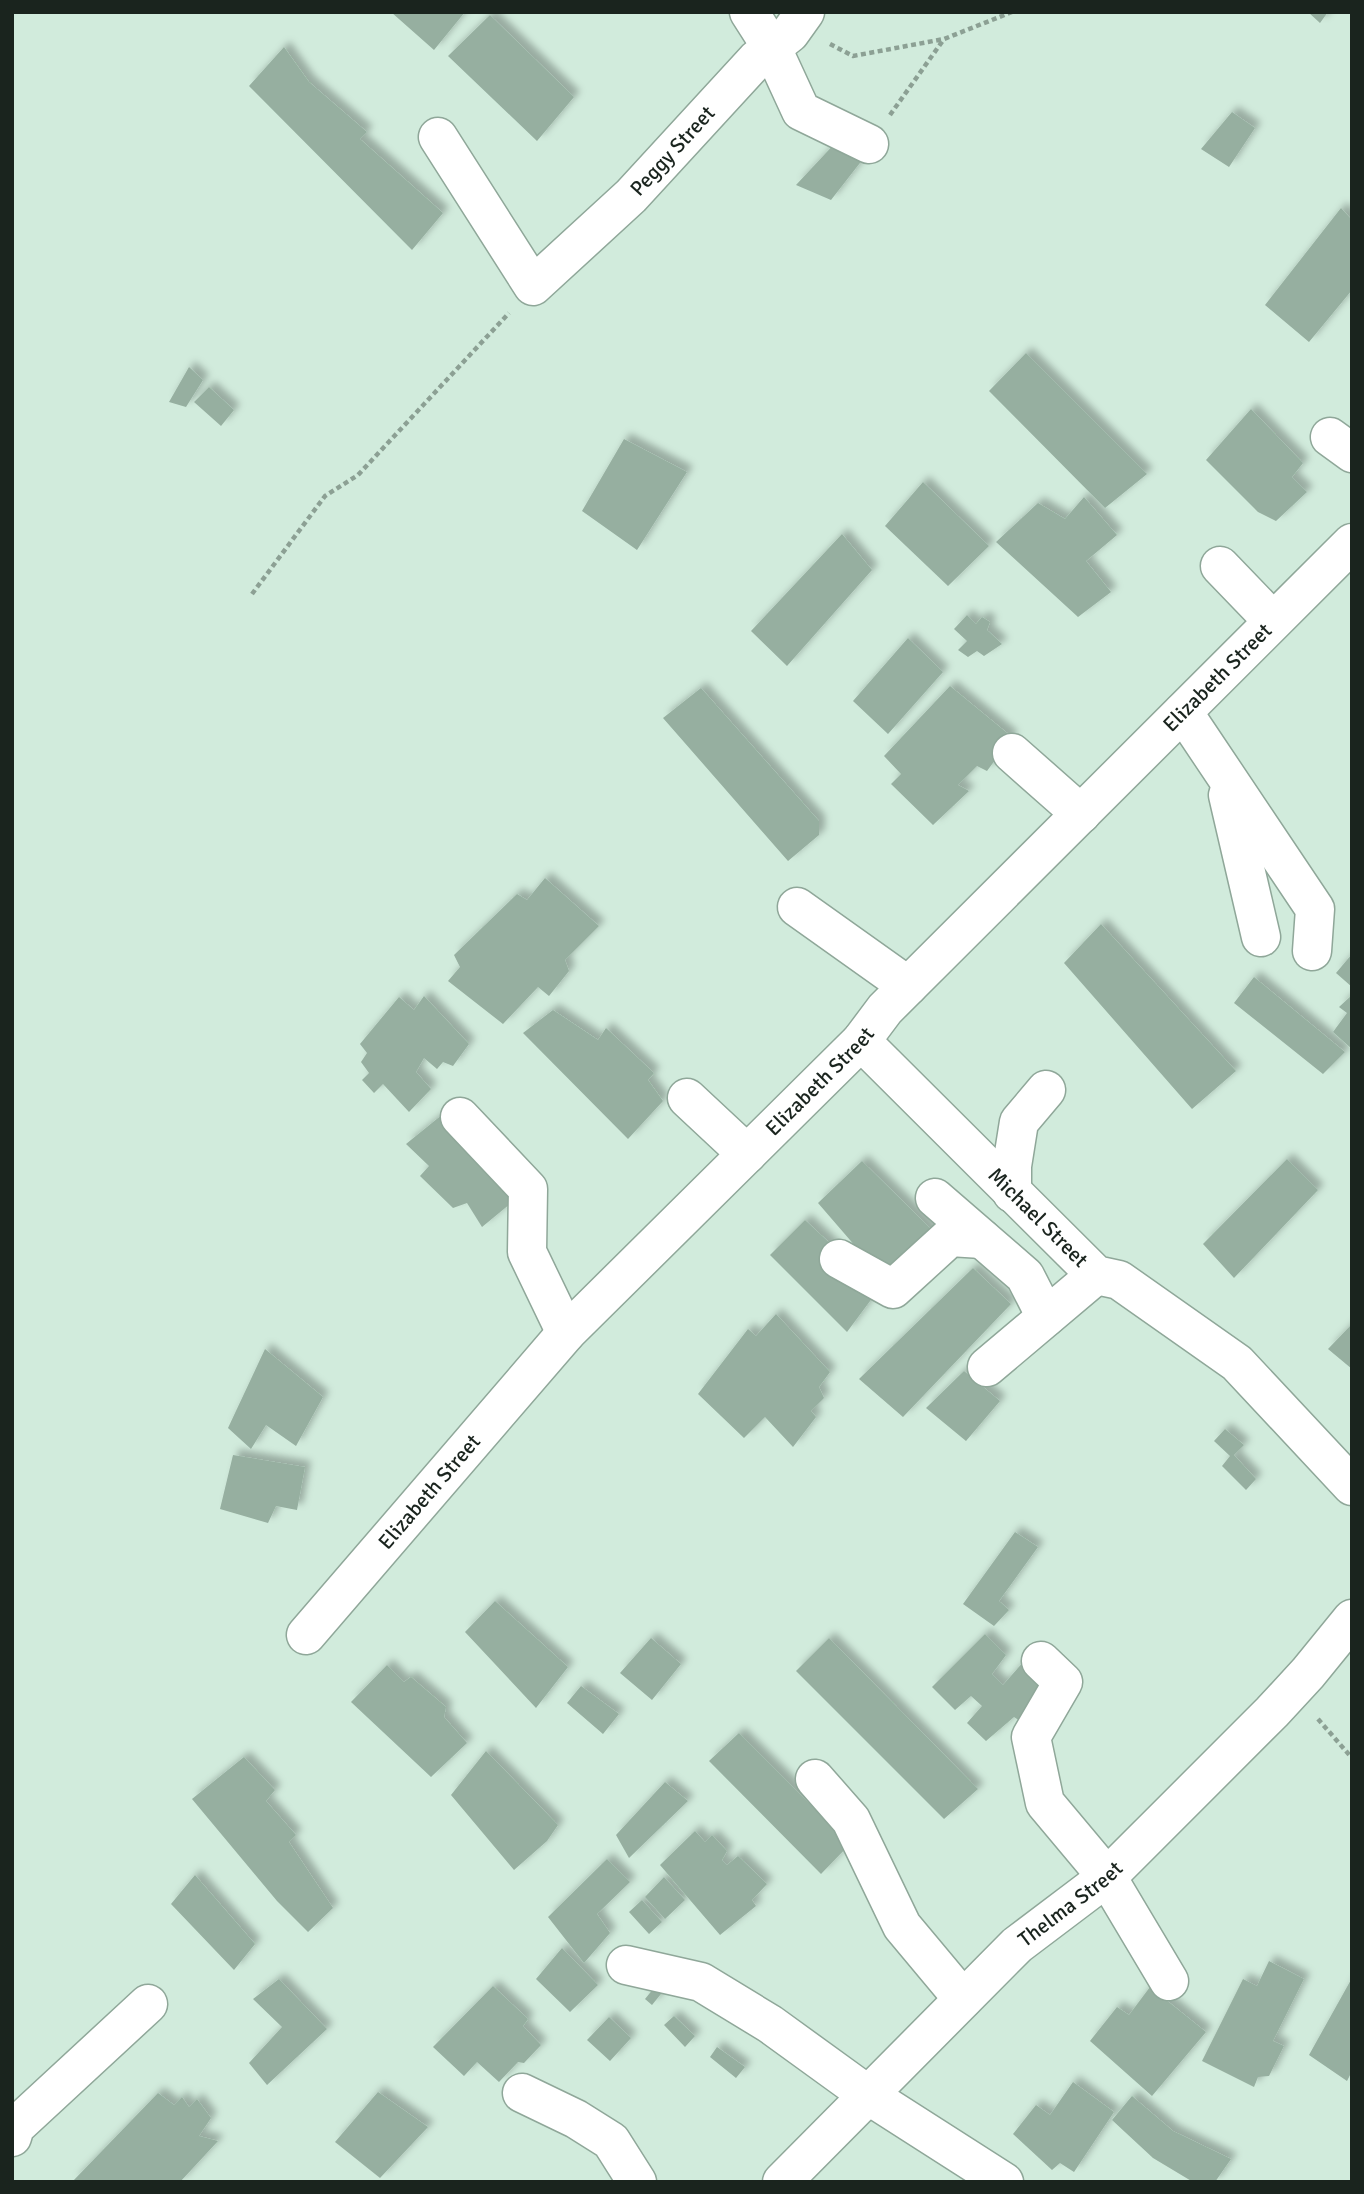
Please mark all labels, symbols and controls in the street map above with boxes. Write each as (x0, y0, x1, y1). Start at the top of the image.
street label: Peggy Street (625, 100, 720, 201)
street label: Elizabeth Street (1157, 618, 1277, 737)
street label: Elizabeth Street (760, 1022, 880, 1141)
street label: Michael Street (983, 1162, 1094, 1273)
street label: Elizabeth Street (373, 1429, 486, 1555)
street label: Thelma Street (1013, 1856, 1128, 1953)

